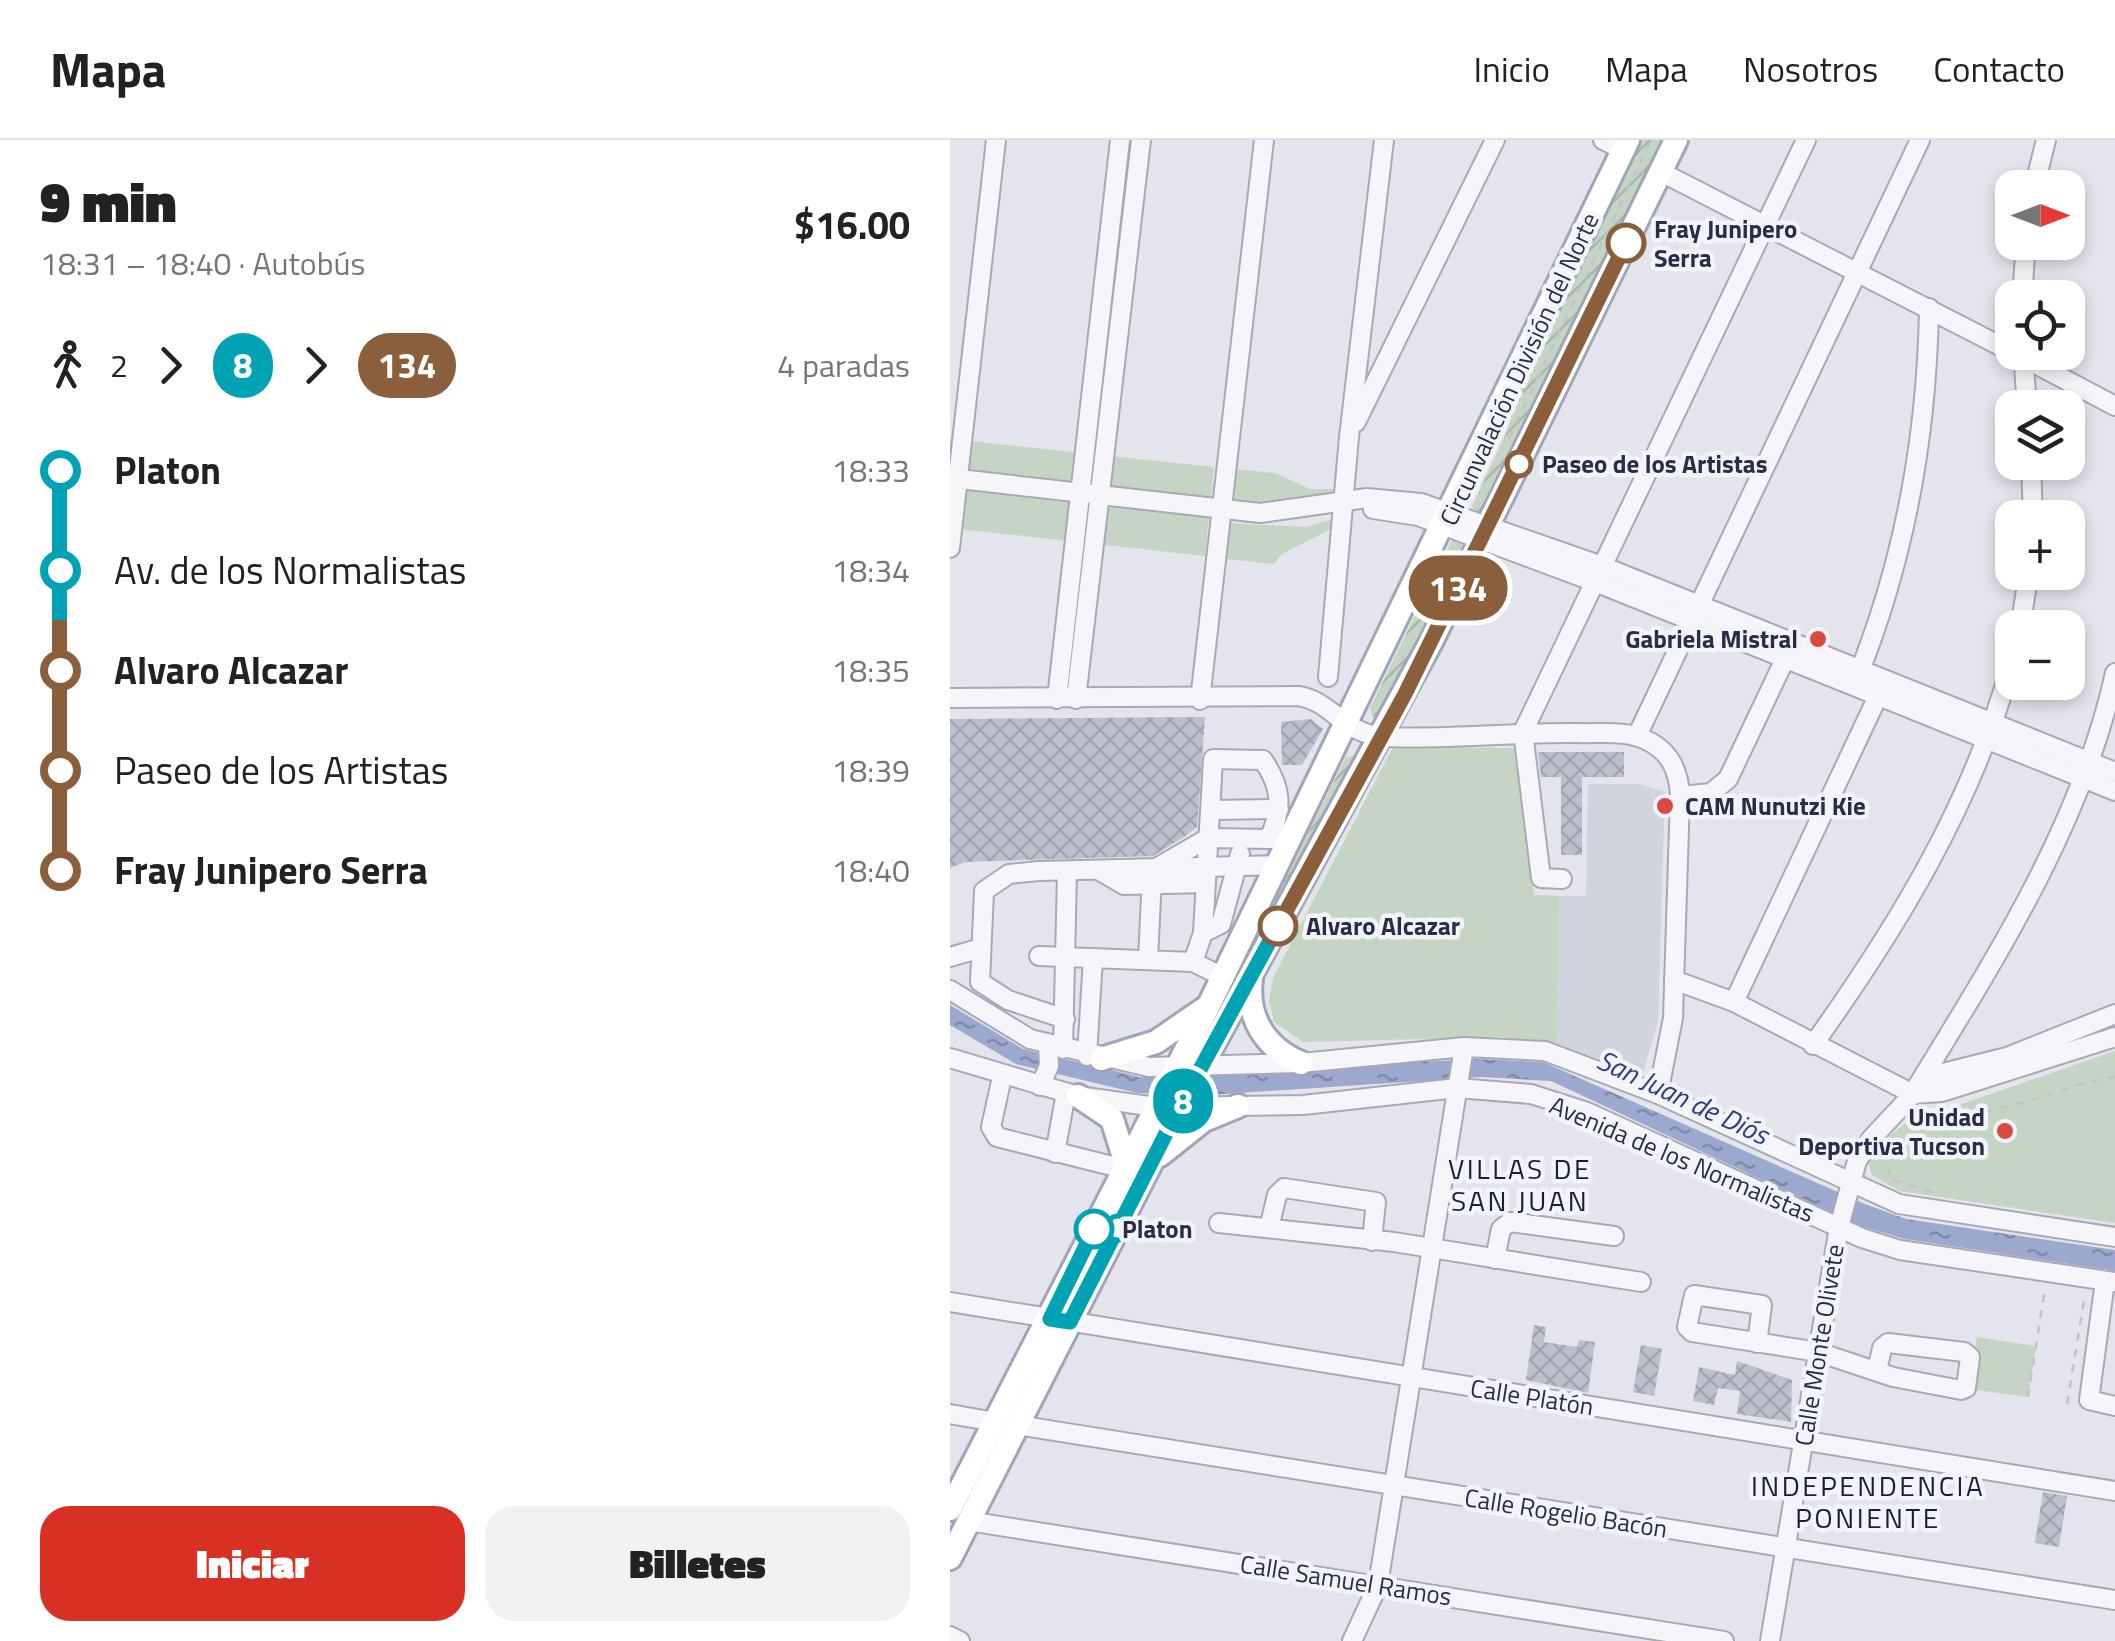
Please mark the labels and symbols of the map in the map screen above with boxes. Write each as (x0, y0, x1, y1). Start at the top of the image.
north arrow (1995, 170, 2085, 260)
street label: Circunvalación División del Norte (1430, 206, 1608, 532)
place label: Fray Junipero Serra (1654, 210, 1797, 277)
marker: Fray Junipero Serra (1607, 224, 1645, 262)
place label: Paseo de los Artistas (1542, 445, 1767, 483)
marker: Paseo de los Artistas (1506, 451, 1532, 477)
line badge: 134 (1400, 556, 1516, 620)
place label: Gabriela Mistral (1625, 620, 1798, 658)
marker: Gabriela Mistral (1807, 628, 1829, 650)
place label: CAM Nunutzi Kie (1685, 787, 1866, 825)
marker: CAM Nunutzi Kie (1654, 795, 1676, 817)
marker: Alvaro Alcazar (1259, 907, 1297, 945)
place label: Alvaro Alcazar (1306, 907, 1460, 945)
water label: San Juan de Diós (1590, 1038, 1778, 1156)
line badge: 8 (1150, 1068, 1216, 1134)
street label: Avenida de los Normalistas (1544, 1086, 1820, 1232)
place label: Unidad Deportiva Tucson (1798, 1098, 1985, 1165)
marker: Unidad Deportiva Tucson (1994, 1120, 2016, 1142)
district label: VILLAS DE SAN JUAN (1448, 1147, 1592, 1222)
marker: Platon (1075, 1210, 1113, 1248)
place label: Platon (1122, 1210, 1192, 1248)
unlabelled marker (1105, 1215, 1131, 1241)
street label: Calle Monte Olivete (1784, 1241, 1854, 1449)
street label: Calle Platón (1468, 1369, 1596, 1425)
district label: INDEPENDENCIA PONIENTE (1751, 1464, 1985, 1539)
street label: Calle Rogelio Bacón (1462, 1478, 1670, 1548)
street label: Calle Samuel Ramos (1238, 1545, 1454, 1615)

